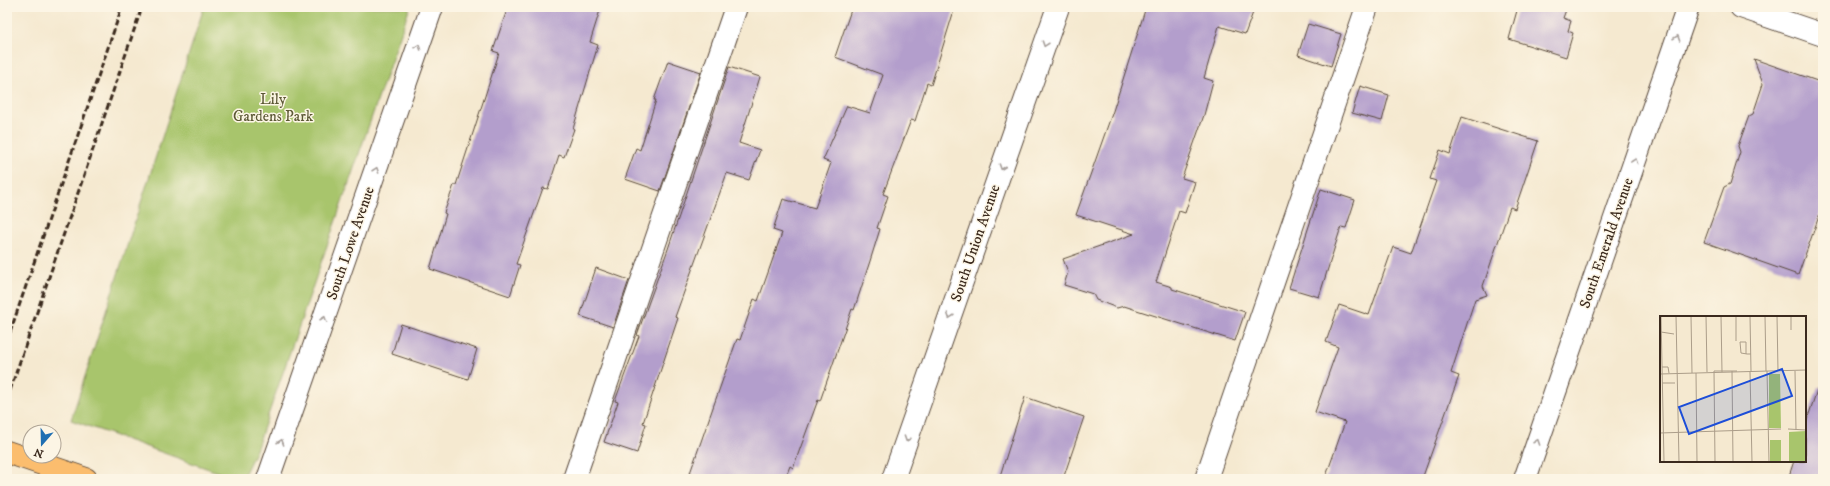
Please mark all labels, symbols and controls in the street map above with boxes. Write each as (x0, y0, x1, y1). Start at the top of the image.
one-way arrow (1673, 34, 1681, 41)
one-way arrow (1041, 40, 1049, 47)
one-way arrow (413, 44, 422, 51)
park label: Lily Gardens Park (233, 90, 314, 126)
one-way arrow (1630, 157, 1639, 164)
one-way arrow (998, 163, 1007, 170)
one-way arrow (371, 167, 379, 174)
street label: South Emerald Avenue (1575, 175, 1638, 311)
street label: South Union Avenue (946, 182, 1004, 304)
street label: South Lowe Avenue (322, 184, 379, 302)
one-way arrow (946, 312, 955, 319)
one-way arrow (319, 316, 328, 323)
inset map (1660, 316, 1806, 462)
north arrow (22, 424, 62, 464)
one-way arrow (904, 435, 912, 442)
one-way arrow (277, 439, 285, 446)
one-way arrow (1533, 439, 1541, 446)
text: N (32, 444, 46, 461)

